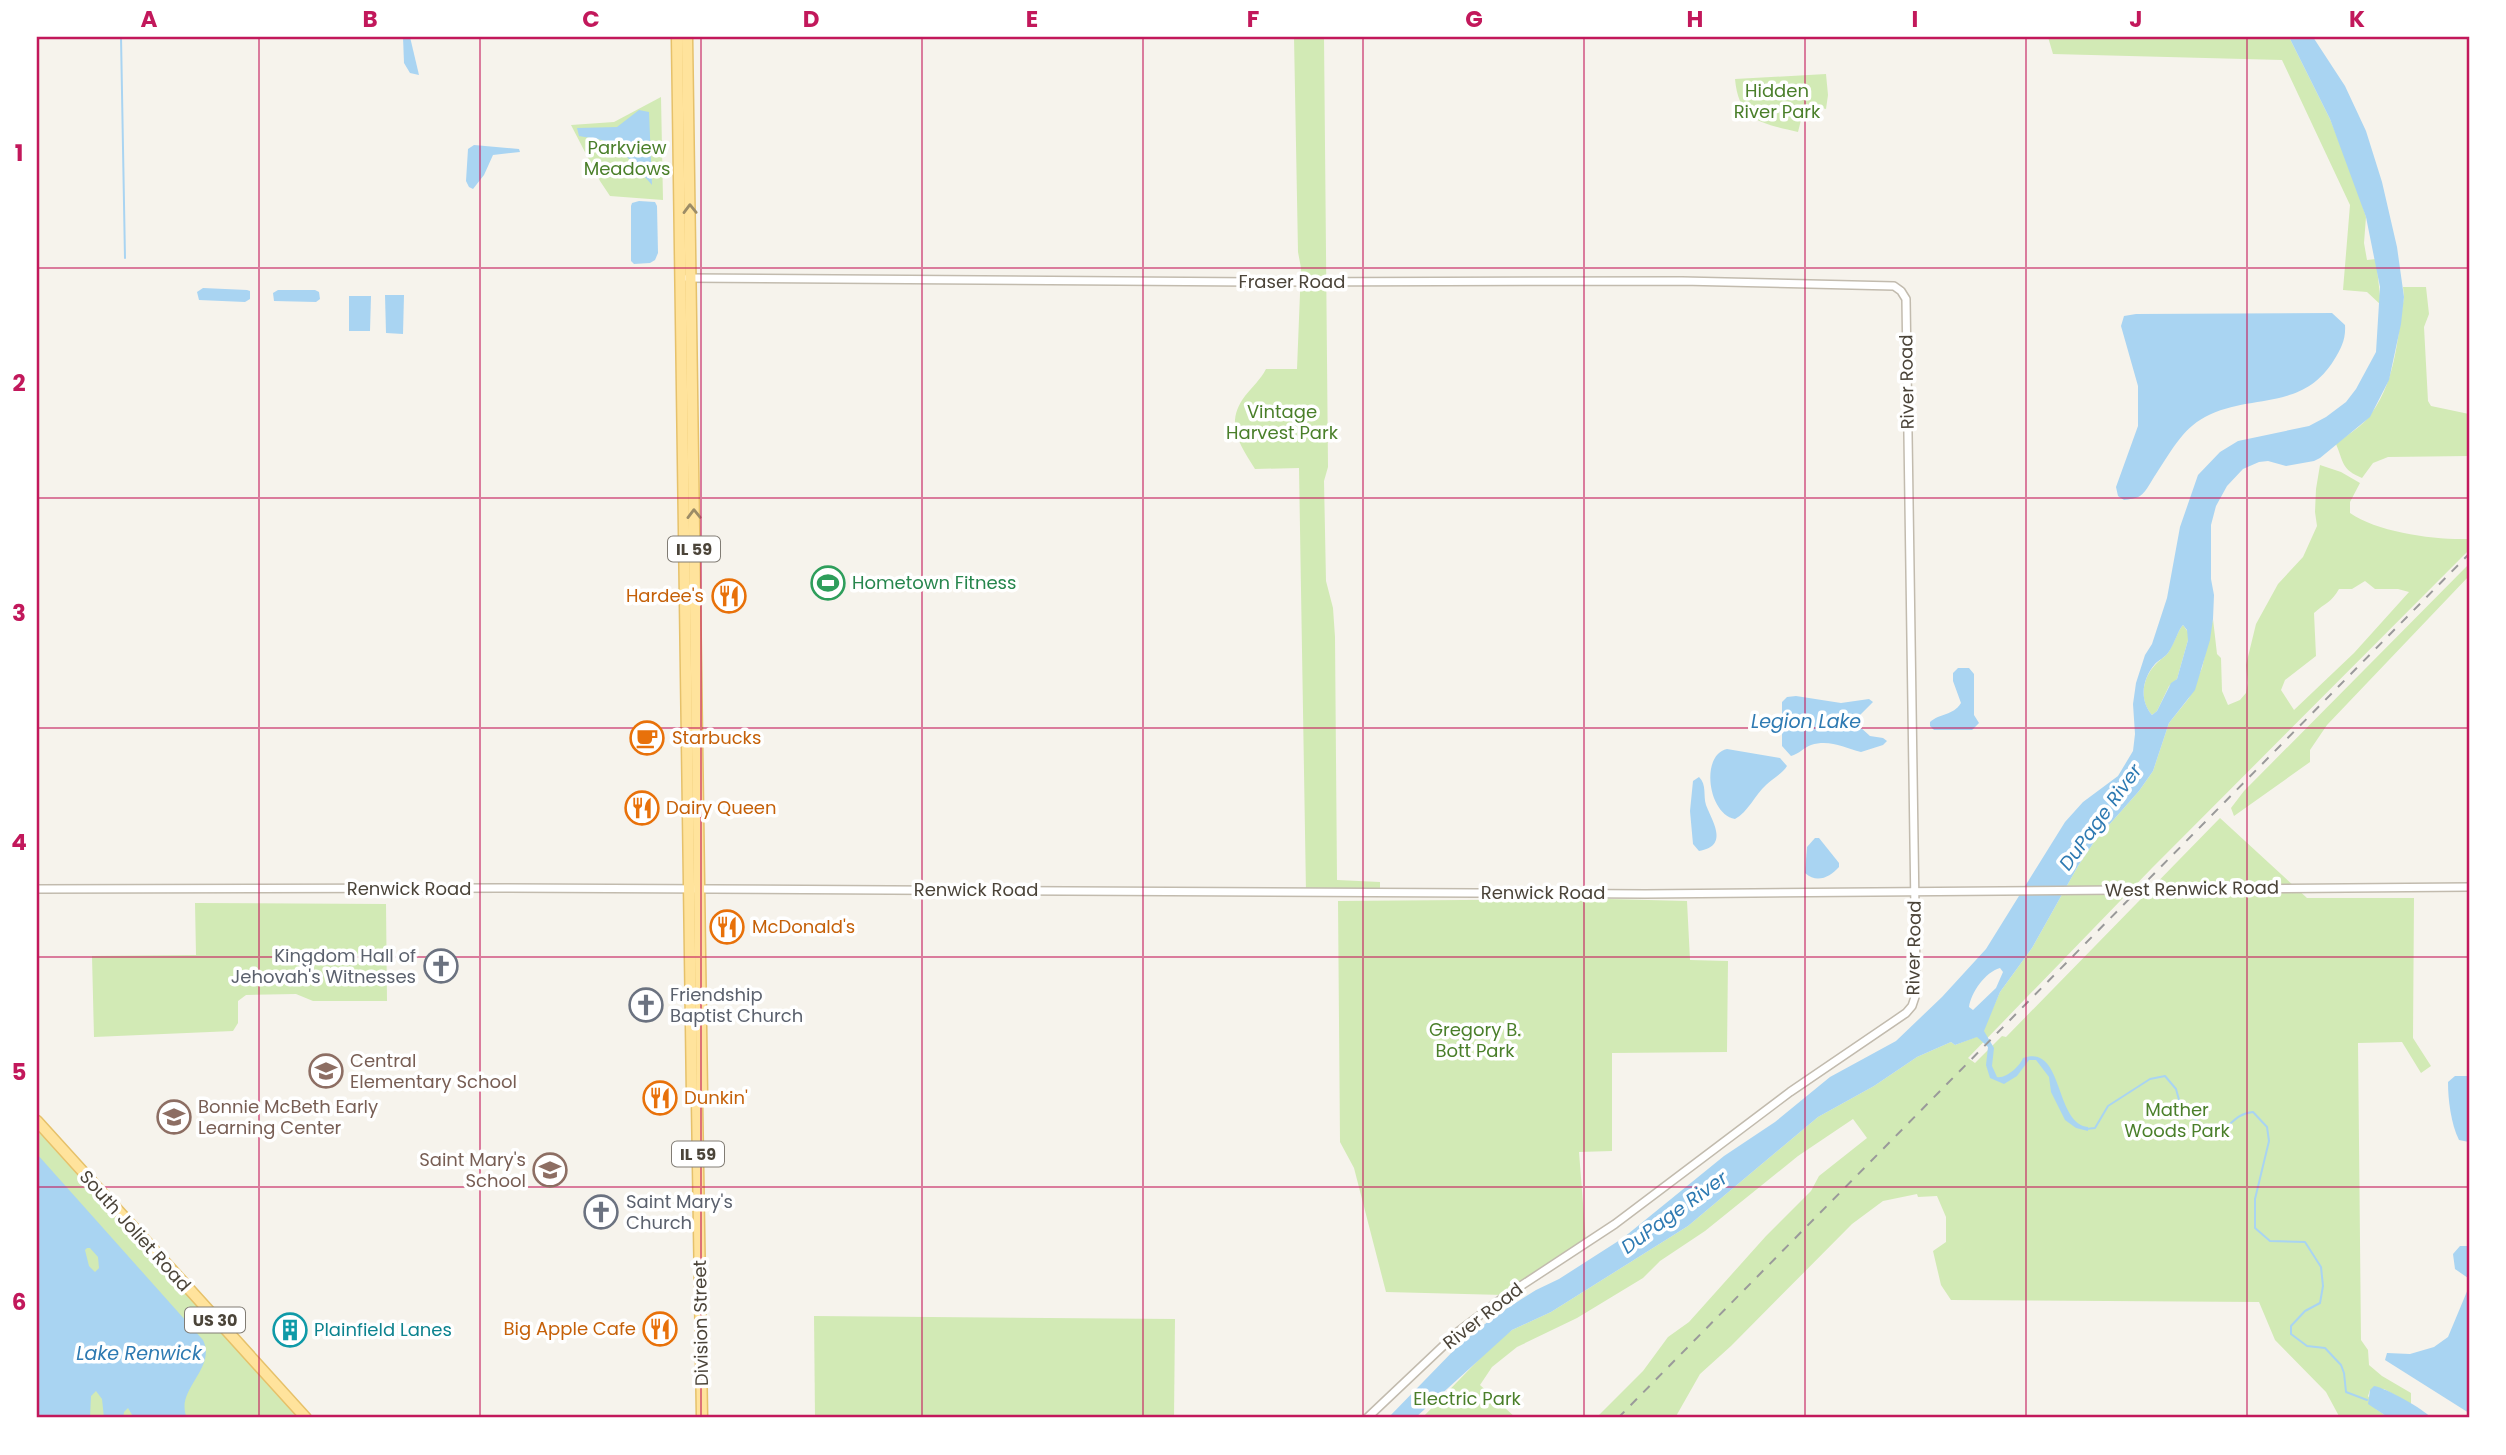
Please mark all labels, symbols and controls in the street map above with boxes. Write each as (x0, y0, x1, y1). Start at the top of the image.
text: A (141, 3, 158, 35)
text: B (362, 3, 378, 35)
text: C (582, 3, 600, 35)
text: D (803, 3, 819, 35)
text: E (1026, 3, 1038, 35)
text: F (1247, 3, 1259, 35)
text: G (1465, 3, 1483, 35)
text: H (1687, 3, 1703, 35)
text: I (1912, 3, 1918, 35)
text: J (2129, 3, 2143, 35)
text: K (2349, 3, 2365, 35)
park label: Hidden River Park (1734, 78, 1821, 124)
park label: Parkview Meadows (584, 135, 670, 181)
text: 1 (15, 137, 23, 169)
one-way arrow (682, 204, 697, 215)
street label: Fraser Road (1239, 269, 1345, 294)
street label: River Road (1893, 334, 1920, 430)
text: 2 (12, 367, 26, 399)
park label: Vintage Harvest Park (1226, 399, 1339, 445)
one-way arrow (686, 508, 702, 518)
road number: IL 59 (668, 536, 720, 562)
sports icon: Hometown Fitness (809, 564, 847, 602)
place label: Hometown Fitness (852, 570, 1016, 595)
restaurant icon: Hardee's (710, 577, 748, 615)
place label: Hardee's (626, 583, 704, 608)
text: 3 (12, 597, 26, 629)
water label: Legion Lake (1751, 708, 1861, 735)
cafe icon: Starbucks (628, 719, 666, 757)
place label: Starbucks (672, 725, 761, 750)
water label: DuPage River (2053, 758, 2149, 876)
restaurant icon: Dairy Queen (623, 789, 661, 827)
place label: Dairy Queen (666, 795, 777, 820)
text: 4 (11, 826, 27, 858)
street label: West Renwick Road (2105, 874, 2279, 903)
street label: Renwick Road (347, 876, 471, 901)
street label: Renwick Road (914, 877, 1038, 902)
street label: Renwick Road (1481, 880, 1605, 905)
street label: River Road (1900, 900, 1927, 996)
restaurant icon: McDonald's (708, 908, 746, 946)
place label: McDonald's (752, 914, 855, 939)
place label: Kingdom Hall of Jehovah's Witnesses (231, 943, 416, 989)
church icon: Kingdom Hall of Jehovah's Witnesses (422, 947, 460, 985)
place label: Friendship Baptist Church (670, 982, 803, 1028)
church icon: Friendship Baptist Church (627, 986, 665, 1024)
park label: Gregory B. Bott Park (1429, 1017, 1521, 1063)
place label: Central Elementary School (350, 1048, 517, 1094)
school or university icon: Central Elementary School (307, 1052, 345, 1090)
text: 5 (12, 1056, 26, 1088)
restaurant icon: Dunkin' (641, 1079, 679, 1117)
place label: Dunkin' (684, 1085, 748, 1110)
place label: Bonnie McBeth Early Learning Center (198, 1094, 378, 1140)
park label: Mather Woods Park (2124, 1097, 2231, 1143)
school or university icon: Bonnie McBeth Early Learning Center (155, 1098, 193, 1136)
road number: IL 59 (672, 1142, 724, 1166)
place label: Saint Mary's School (419, 1147, 526, 1193)
school or university icon: Saint Mary's School (531, 1151, 569, 1189)
street label: South Joliet Road (74, 1164, 197, 1297)
water label: DuPage River (1616, 1164, 1734, 1260)
place label: Saint Mary's Church (626, 1189, 733, 1235)
church icon: Saint Mary's Church (582, 1193, 620, 1231)
street label: Division Street (687, 1260, 714, 1386)
street label: River Road (1438, 1277, 1528, 1355)
text: 6 (12, 1286, 26, 1318)
road number: US 30 (185, 1308, 245, 1332)
restaurant icon: Big Apple Cafe (641, 1310, 679, 1348)
building icon: Plainfield Lanes (271, 1311, 309, 1349)
place label: Big Apple Cafe (504, 1316, 636, 1341)
place label: Plainfield Lanes (314, 1317, 452, 1342)
water label: Lake Renwick (76, 1340, 203, 1367)
park label: Electric Park (1413, 1386, 1522, 1411)

